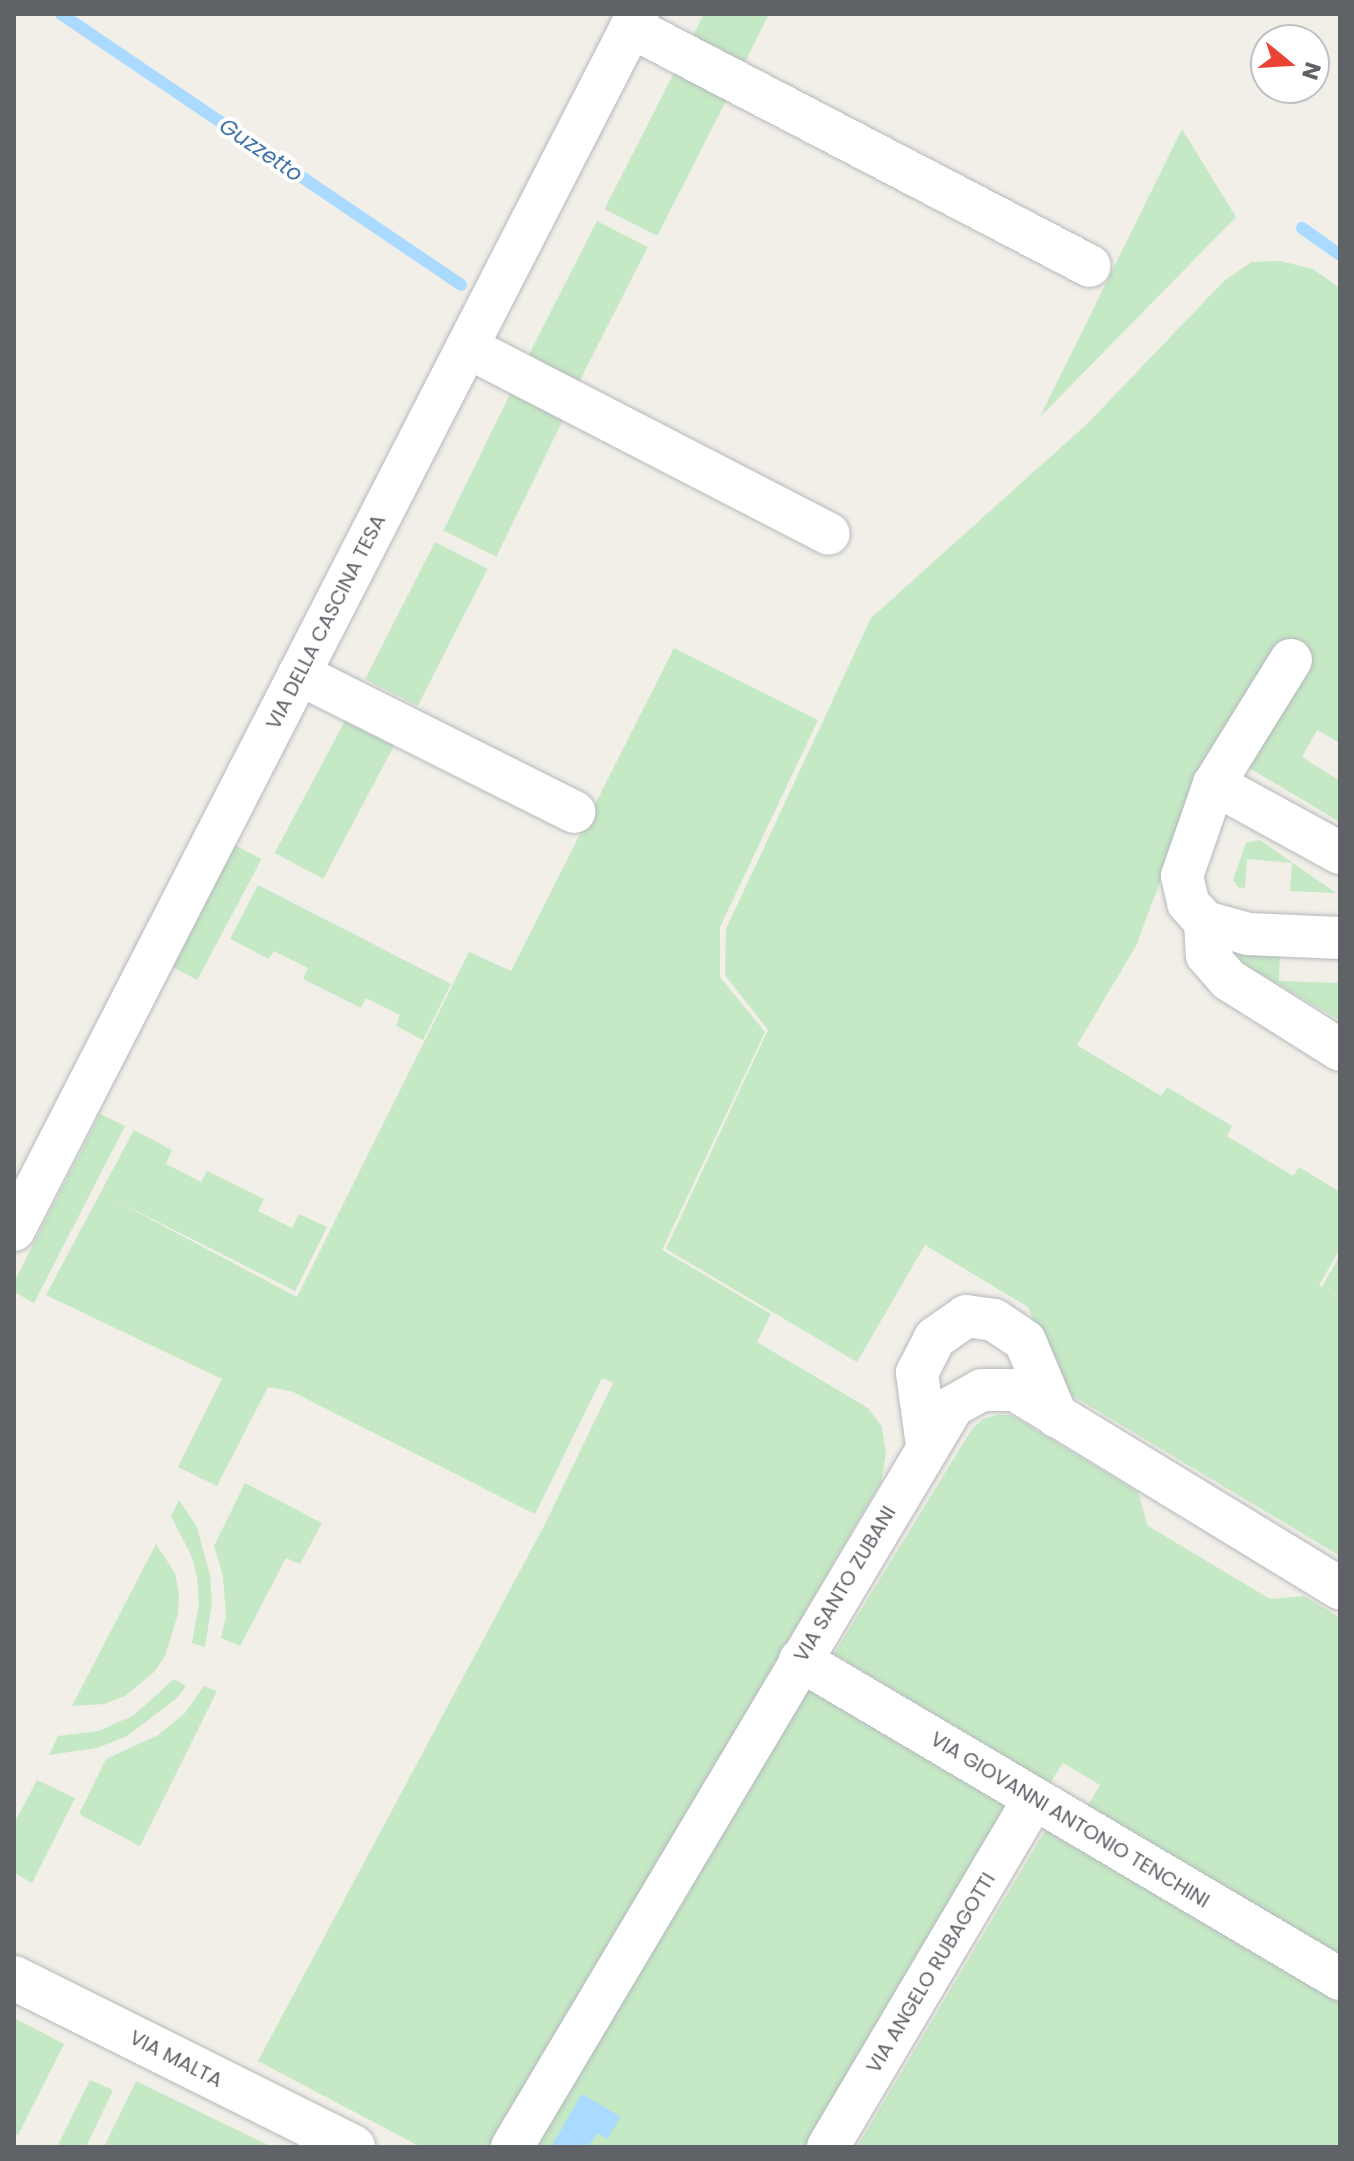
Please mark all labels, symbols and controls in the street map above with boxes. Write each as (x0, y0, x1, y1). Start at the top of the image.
north arrow (1250, 24, 1330, 104)
text: N (1294, 58, 1329, 84)
water label: Guzzetto (214, 113, 308, 187)
street label: VIA DELLA CASCINA TESA (261, 511, 391, 733)
street label: VIA SANTO ZUBANI (789, 1502, 901, 1666)
street label: VIA GIOVANNI ANTONIO TENCHINI (926, 1727, 1214, 1913)
street label: VIA ANGELO RUBAGOTTI (862, 1868, 1000, 2078)
street label: VIA MALTA (126, 2025, 226, 2093)

